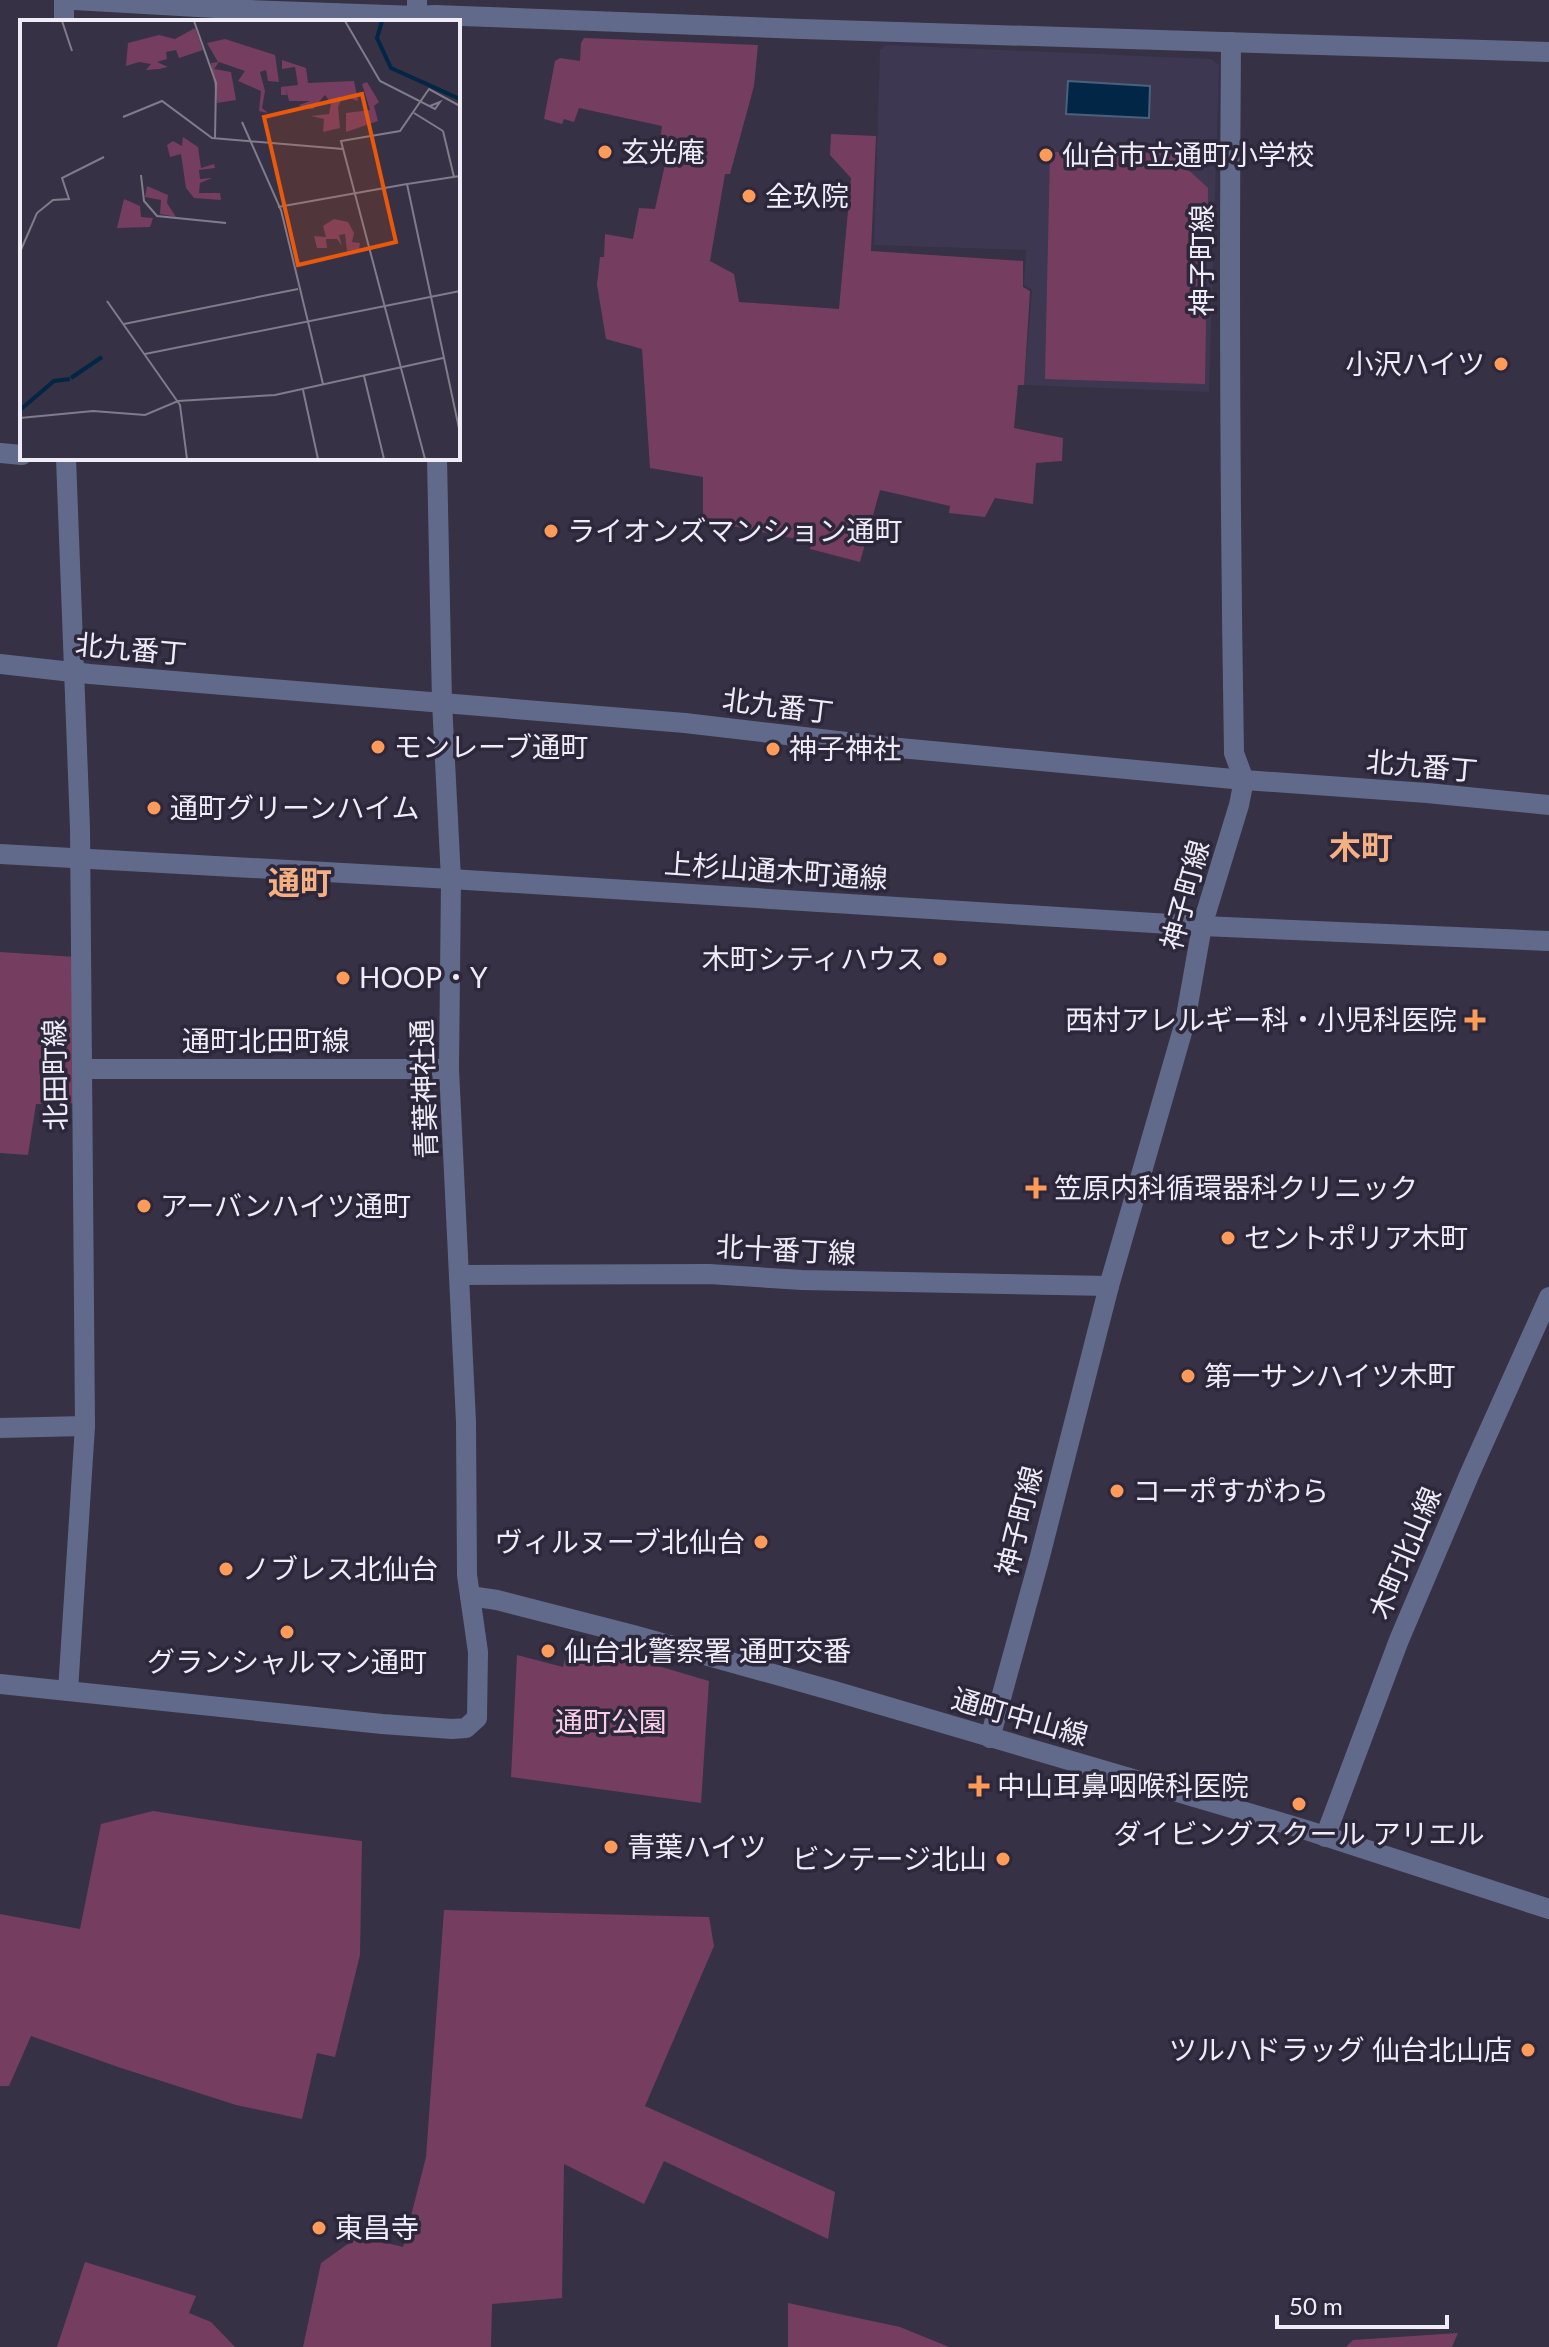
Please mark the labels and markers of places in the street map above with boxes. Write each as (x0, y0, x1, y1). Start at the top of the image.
place label: 玄光庵 (621, 134, 705, 168)
place label: 仙台市立通町小学校 (1062, 137, 1314, 171)
marker: 玄光庵 (596, 143, 614, 161)
marker: 仙台市立通町小学校 (1037, 146, 1055, 164)
place label: 全玖院 (765, 178, 849, 212)
marker: 全玖院 (740, 187, 758, 205)
place label: 小沢ハイツ (1346, 346, 1485, 380)
marker: 小沢ハイツ (1492, 355, 1510, 373)
place label: ライオンズマンション通町 (567, 513, 902, 547)
marker: ライオンズマンション通町 (542, 522, 560, 540)
place label: モンレーブ通町 (394, 729, 588, 763)
place label: 神子神社 (789, 731, 901, 765)
marker: モンレーブ通町 (369, 738, 387, 756)
marker: 神子神社 (764, 740, 782, 758)
place label: 通町グリーンハイム (170, 790, 419, 824)
marker: 通町グリーンハイム (145, 799, 163, 817)
place label: 木町シティハウス (702, 941, 924, 975)
marker: 木町シティハウス (931, 950, 949, 968)
place label: HOOP・Y (359, 960, 488, 994)
marker: HOOP・Y (334, 969, 352, 987)
place label: 西村アレルギー科・小児科医院 (1065, 1002, 1457, 1036)
marker: 西村アレルギー科・小児科医院 (1464, 1009, 1486, 1031)
place label: 笠原内科循環器科クリニック (1054, 1170, 1418, 1204)
marker: 笠原内科循環器科クリニック (1025, 1177, 1047, 1199)
place label: アーバンハイツ通町 (160, 1188, 411, 1222)
marker: アーバンハイツ通町 (135, 1197, 153, 1215)
place label: セントポリア木町 (1244, 1220, 1468, 1254)
marker: セントポリア木町 (1219, 1229, 1237, 1247)
place label: 第一サンハイツ木町 (1204, 1358, 1455, 1392)
marker: 第一サンハイツ木町 (1179, 1367, 1197, 1385)
place label: コーポすがわら (1133, 1473, 1329, 1507)
marker: コーポすがわら (1108, 1482, 1126, 1500)
place label: ヴィルヌーブ北仙台 (495, 1524, 745, 1558)
marker: ヴィルヌーブ北仙台 (752, 1533, 770, 1551)
place label: ノブレス北仙台 (242, 1551, 438, 1585)
marker: ノブレス北仙台 (217, 1560, 235, 1578)
marker: グランシャルマン通町 (278, 1623, 296, 1641)
place label: 仙台北警察署 通町交番 (564, 1633, 851, 1667)
marker: 仙台北警察署 通町交番 (539, 1642, 557, 1660)
place label: グランシャルマン通町 (147, 1644, 427, 1678)
place label: 中山耳鼻咽喉科医院 (997, 1768, 1249, 1802)
marker: 中山耳鼻咽喉科医院 (968, 1775, 990, 1797)
marker: ダイビングスクール アリエル (1290, 1795, 1308, 1813)
place label: ダイビングスクール アリエル (1113, 1816, 1485, 1850)
place label: 青葉ハイツ (627, 1829, 766, 1863)
marker: 青葉ハイツ (602, 1838, 620, 1856)
place label: ビンテージ北山 (792, 1841, 987, 1875)
marker: ビンテージ北山 (994, 1850, 1012, 1868)
place label: ツルハドラッグ 仙台北山店 (1169, 2032, 1512, 2066)
marker: ツルハドラッグ 仙台北山店 (1519, 2041, 1537, 2059)
place label: 東昌寺 (335, 2210, 419, 2244)
marker: 東昌寺 (310, 2219, 328, 2237)

